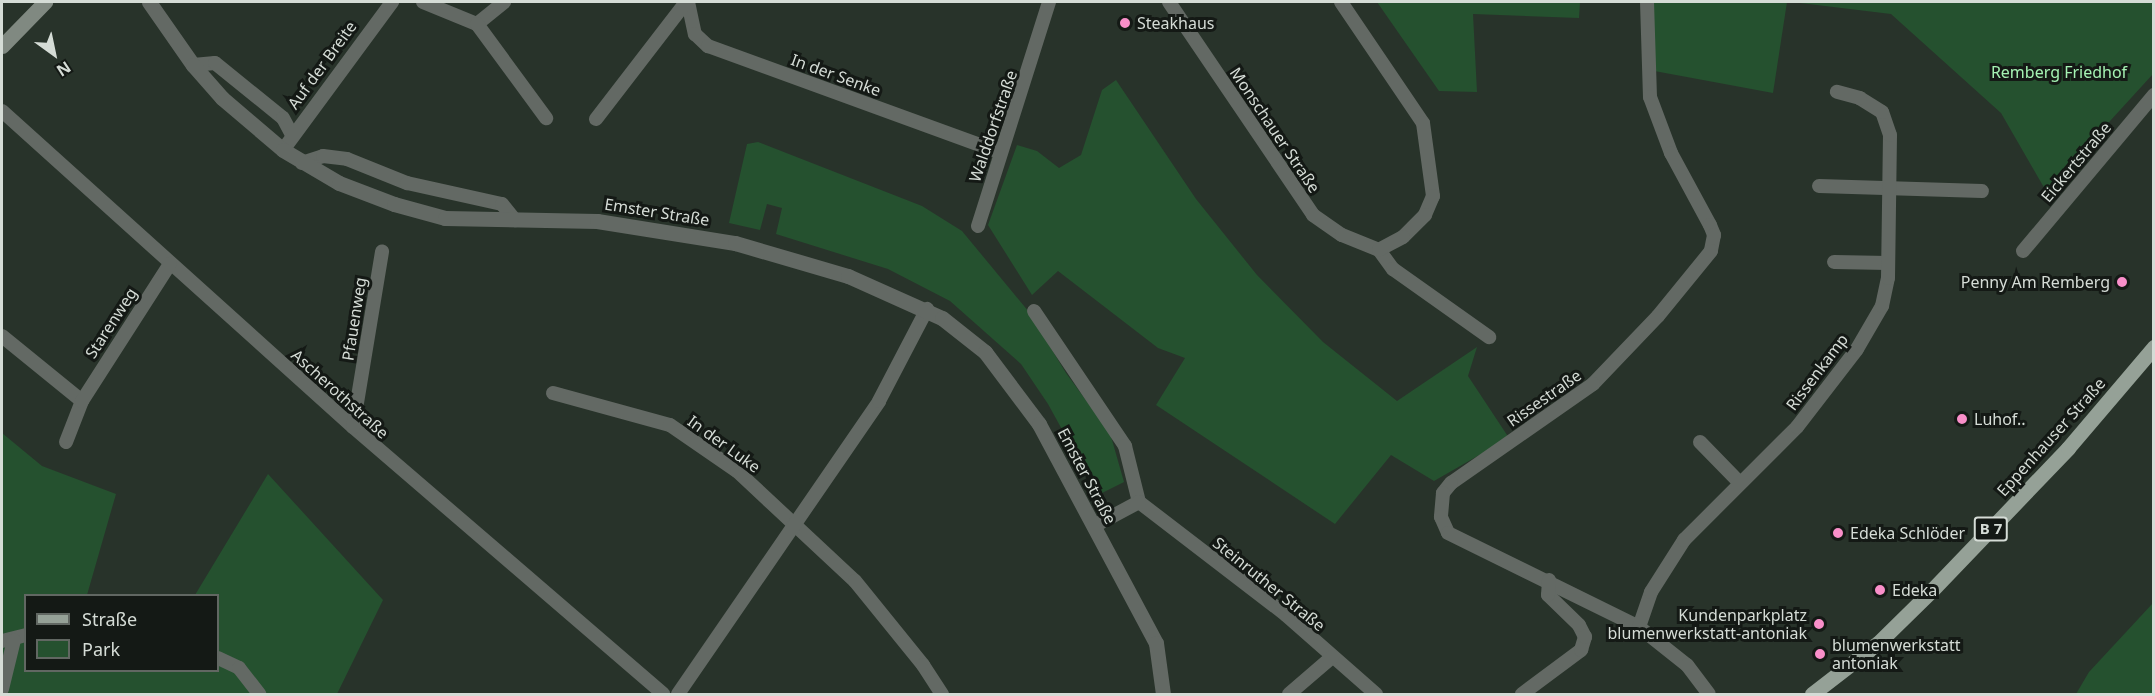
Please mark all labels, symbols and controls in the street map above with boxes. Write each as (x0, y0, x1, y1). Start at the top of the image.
place label: Steakhaus (1137, 13, 1215, 33)
marker: Steakhaus (1118, 16, 1132, 30)
street label: Auf der Breite (284, 17, 360, 113)
north arrow (24, 24, 84, 84)
street label: In der Senke (788, 50, 884, 100)
text: N (52, 56, 75, 82)
park label: Remberg Friedhof (1991, 62, 2127, 82)
street label: Monschauer Straße (1226, 64, 1324, 196)
street label: Walddorfstraße (965, 68, 1021, 184)
street label: Eickertstraße (2037, 118, 2115, 206)
street label: Emster Straße (603, 194, 711, 230)
place label: Penny Am Remberg (1961, 272, 2110, 292)
marker: Penny Am Remberg (2115, 275, 2129, 289)
street label: Pfauenweg (338, 276, 370, 362)
street label: Starenweg (81, 284, 141, 362)
street label: Rissenkamp (1782, 330, 1852, 414)
street label: Ascherothstraße (288, 345, 392, 443)
street label: Rissestraße (1503, 365, 1585, 431)
street label: Eppenhauser Straße (1993, 374, 2109, 500)
place label: Luhof.. (1974, 409, 2026, 429)
street label: In der Luke (684, 411, 764, 477)
marker: Luhof.. (1955, 412, 1969, 426)
street label: Emster Straße (1054, 425, 1120, 527)
road number: B 7 (1973, 517, 2009, 541)
place label: Edeka Schlöder (1850, 523, 1965, 543)
marker: Edeka Schlöder (1831, 526, 1845, 540)
street label: Steinruther Straße (1209, 533, 1329, 635)
place label: Edeka (1892, 580, 1937, 600)
marker: Edeka (1873, 583, 1887, 597)
legend (24, 594, 219, 672)
place label: Kundenparkplatz blumenwerkstatt-antoniak (1608, 605, 1807, 643)
text: Straße (82, 607, 137, 631)
marker: Kundenparkplatz blumenwerkstatt-antoniak (1812, 617, 1826, 631)
place label: blumenwerkstatt antoniak (1832, 635, 1960, 673)
text: Park (82, 637, 120, 661)
marker: blumenwerkstatt antoniak (1813, 647, 1827, 661)

